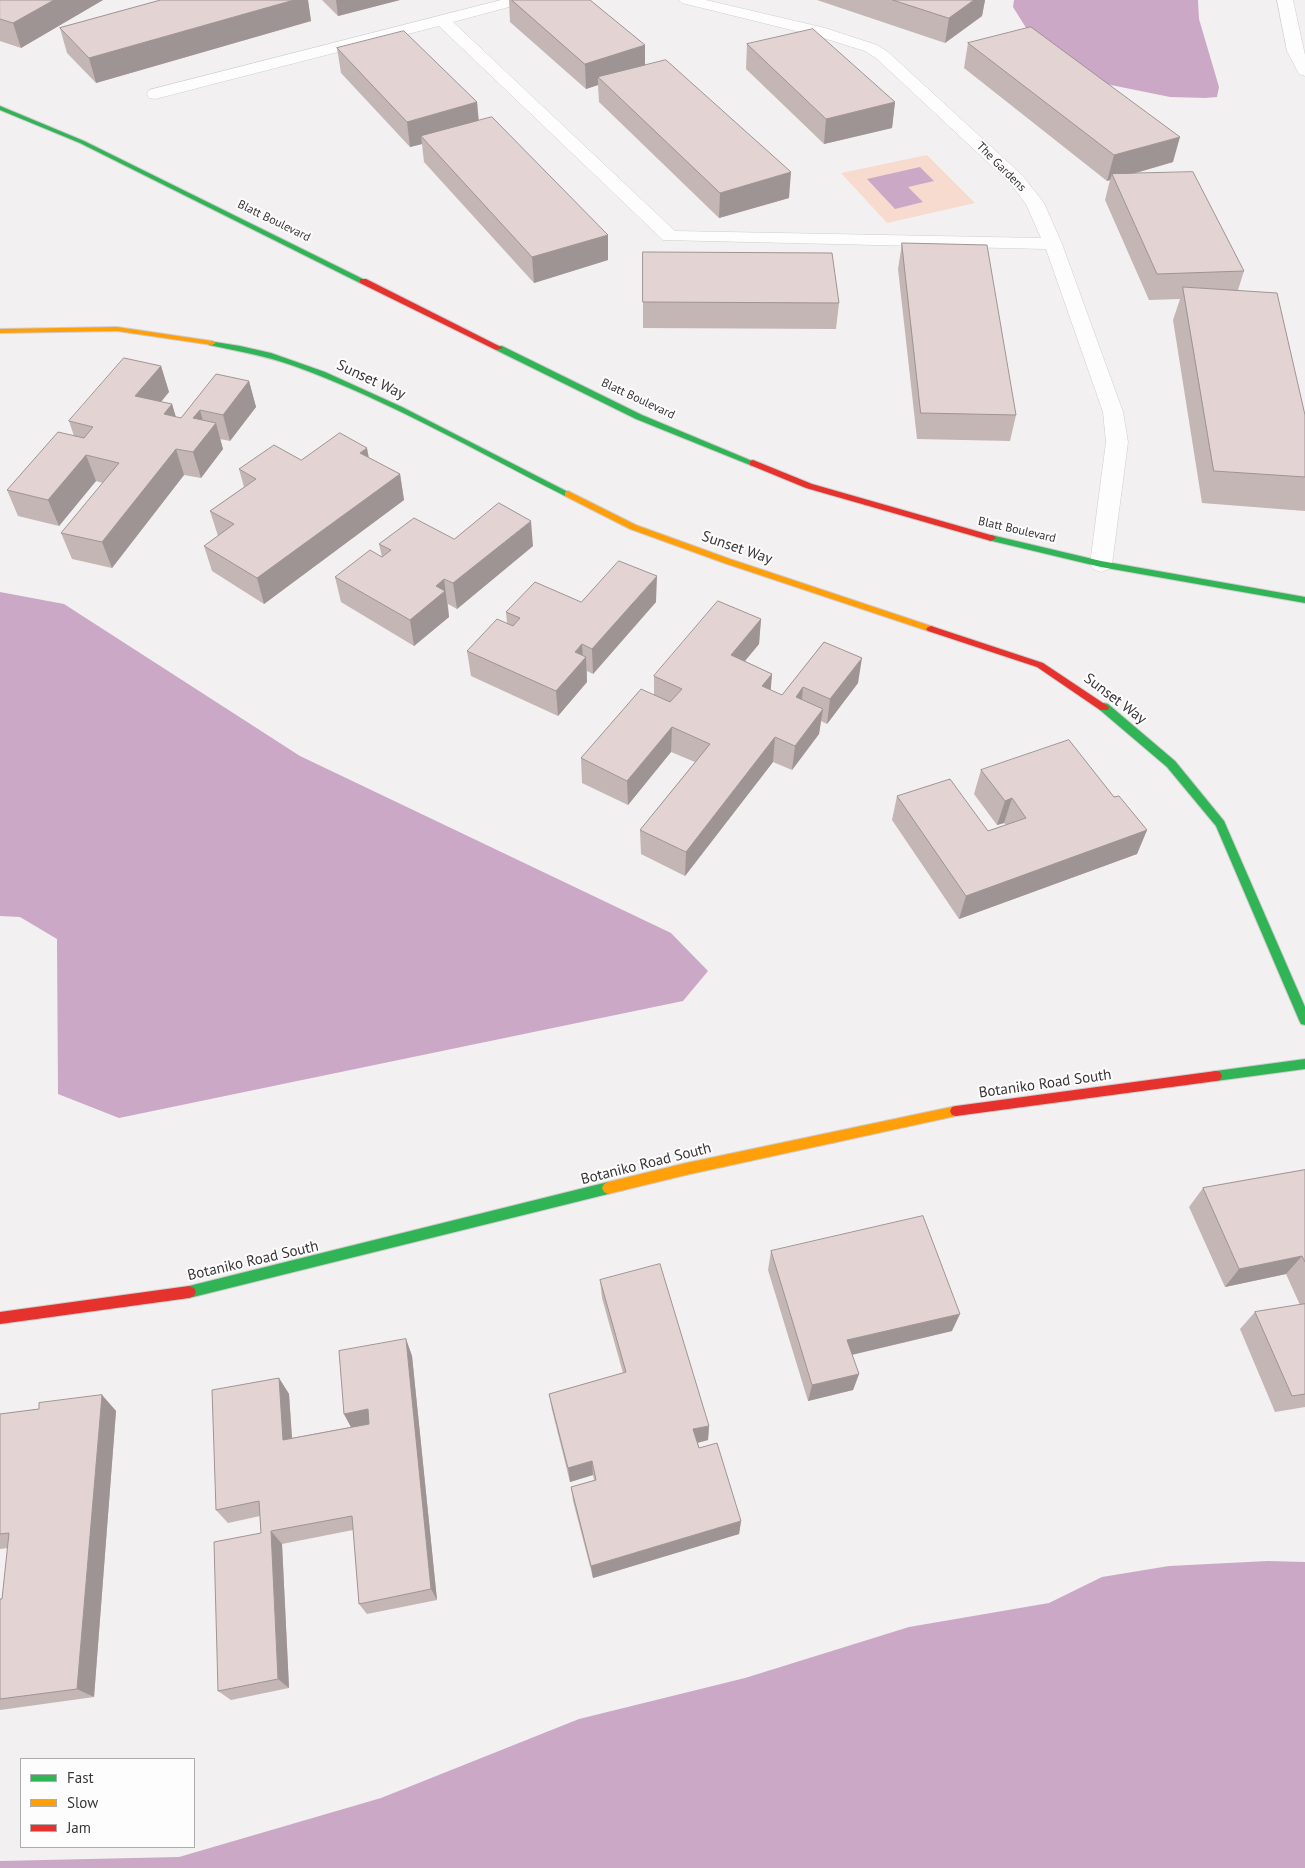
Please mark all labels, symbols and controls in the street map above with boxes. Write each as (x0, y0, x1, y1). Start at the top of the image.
street label: The Gardens (973, 139, 1029, 195)
street label: Blatt Boulevard (235, 197, 313, 245)
street label: Sunset Way (334, 356, 408, 404)
street label: Blatt Boulevard (599, 376, 677, 422)
street label: Blatt Boulevard (977, 514, 1057, 546)
street label: Sunset Way (699, 528, 775, 568)
street label: Sunset Way (1080, 670, 1150, 728)
street label: Botaniko Road South (978, 1066, 1112, 1102)
street label: Botaniko Road South (579, 1139, 713, 1189)
street label: Botaniko Road South (186, 1237, 320, 1285)
legend (20, 1758, 195, 1848)
text: Fast (67, 1768, 94, 1787)
text: Slow (67, 1793, 98, 1812)
text: Jam (67, 1818, 91, 1837)

